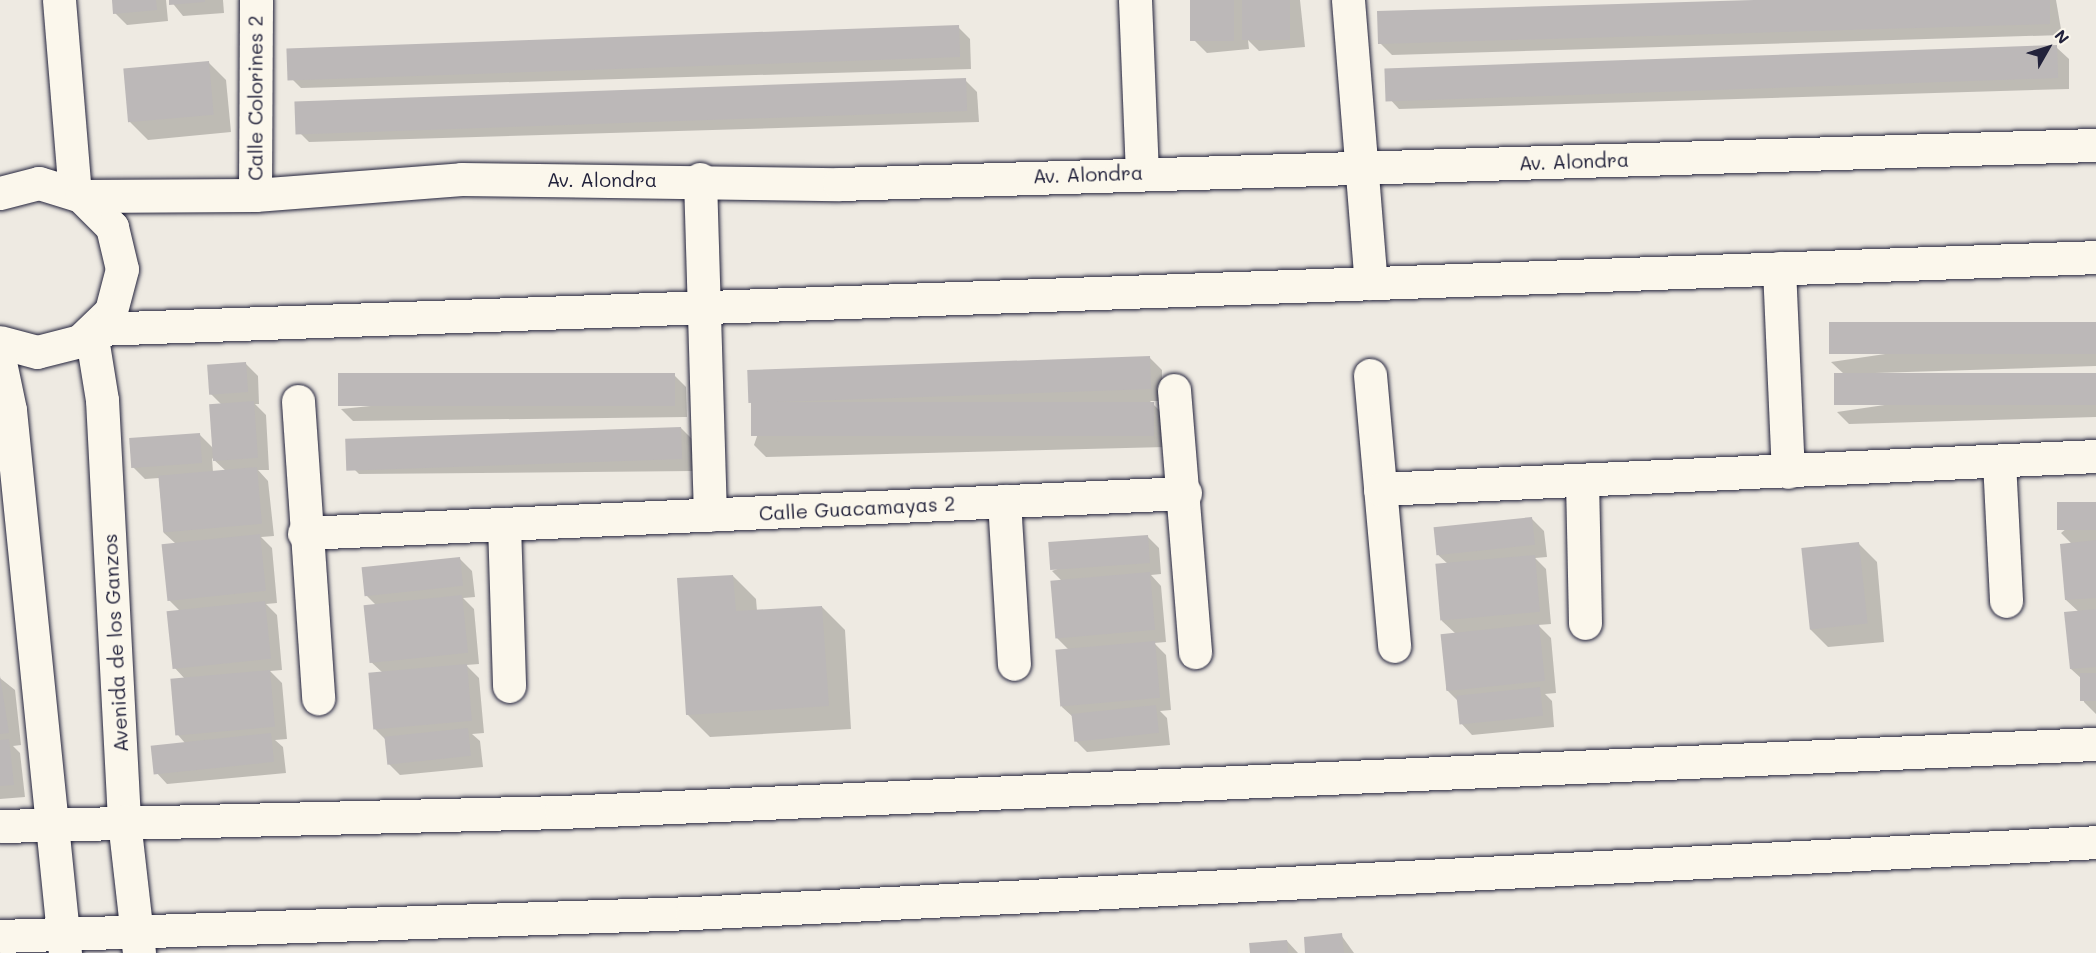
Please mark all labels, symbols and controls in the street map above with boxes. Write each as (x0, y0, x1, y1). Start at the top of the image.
street label: Calle Colorines 2 (243, 15, 267, 181)
north arrow (2018, 18, 2078, 78)
text: N (2050, 25, 2074, 48)
street label: Av. Alondra (1518, 147, 1630, 175)
street label: Av. Alondra (1032, 160, 1144, 188)
street label: Av. Alondra (547, 167, 657, 191)
street label: Calle Guacamayas 2 (758, 491, 956, 525)
street label: Avenida de los Ganzos (97, 533, 133, 753)

